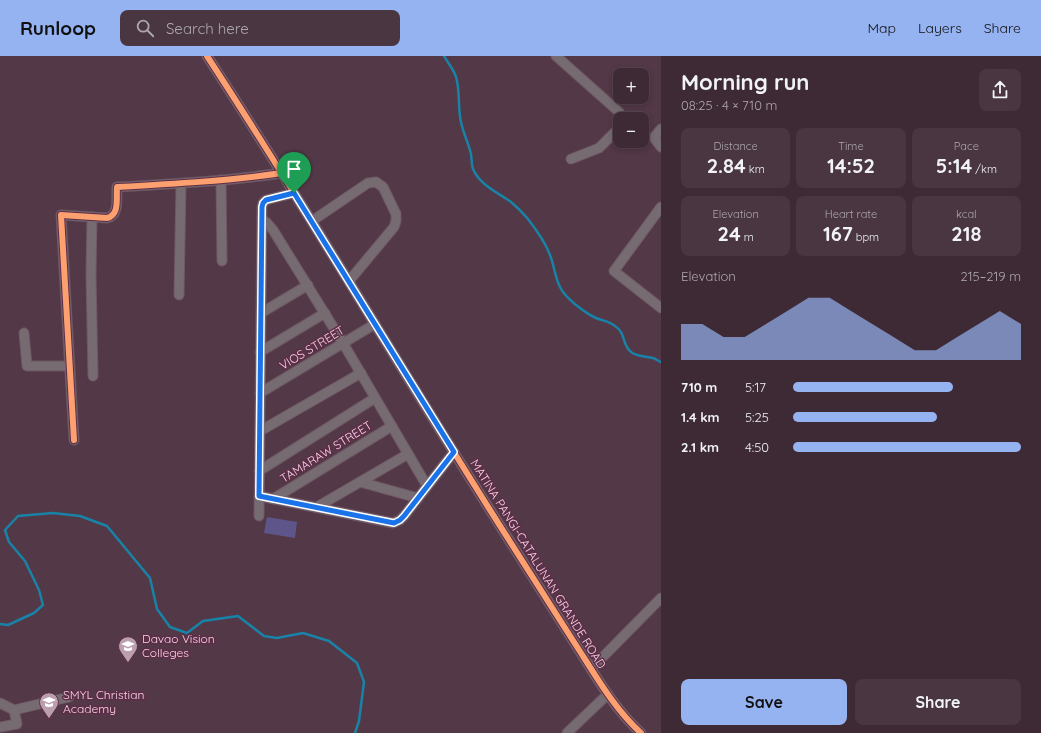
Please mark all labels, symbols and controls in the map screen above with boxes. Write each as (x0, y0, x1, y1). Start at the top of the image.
search box (120, 10, 400, 46)
text: Runloop (20, 16, 96, 40)
icon: search (134, 17, 156, 39)
text: Search here (166, 19, 249, 38)
text: Map (867, 19, 896, 37)
text: Layers (918, 19, 962, 37)
text: Share (984, 19, 1021, 37)
map controls (613, 68, 649, 148)
button: + (613, 68, 649, 104)
text: Morning run (681, 68, 809, 96)
button: share (979, 69, 1021, 111)
text: 08:25 · 4 × 710 m (681, 97, 777, 113)
button: − (613, 112, 649, 148)
text: Distance (714, 139, 758, 153)
text: Time (838, 139, 864, 153)
text: Pace (954, 139, 979, 153)
pin (277, 152, 311, 193)
text: 2.84 (707, 153, 746, 178)
text: 14:52 (827, 153, 875, 178)
text: 5:14 (936, 153, 972, 178)
icon: arrive (283, 158, 305, 180)
text: km (746, 162, 765, 176)
text: /km (972, 162, 997, 176)
text: Elevation (712, 207, 759, 221)
text: Heart rate (825, 207, 877, 221)
text: kcal (956, 207, 977, 221)
text: 24 (718, 221, 741, 246)
text: 167 (823, 221, 853, 246)
text: 218 (951, 221, 981, 246)
text: m (741, 230, 754, 244)
text: bpm (853, 230, 879, 244)
text: Elevation (681, 268, 736, 284)
text: 215–219 m (961, 268, 1021, 284)
street label: VIOS STREET (277, 322, 347, 373)
text: 710 m (681, 379, 717, 395)
text: 5:17 (745, 379, 766, 395)
text: 1.4 km (681, 409, 720, 425)
text: 5:25 (745, 409, 769, 425)
street label: TAMARAW STREET (277, 417, 374, 486)
text: 2.1 km (681, 439, 719, 455)
text: 4:50 (745, 439, 769, 455)
street label: MATINA PANGI-CATALUNAN GRANDE ROAD (467, 456, 610, 671)
place label: Davao Vision Colleges (142, 631, 215, 660)
school or university icon: Davao Vision Colleges (117, 635, 139, 663)
button: Save (681, 679, 847, 725)
button: Share (855, 679, 1021, 725)
place label: SMYL Christian Academy (63, 687, 144, 716)
school or university icon: SMYL Christian Academy (38, 691, 60, 719)

